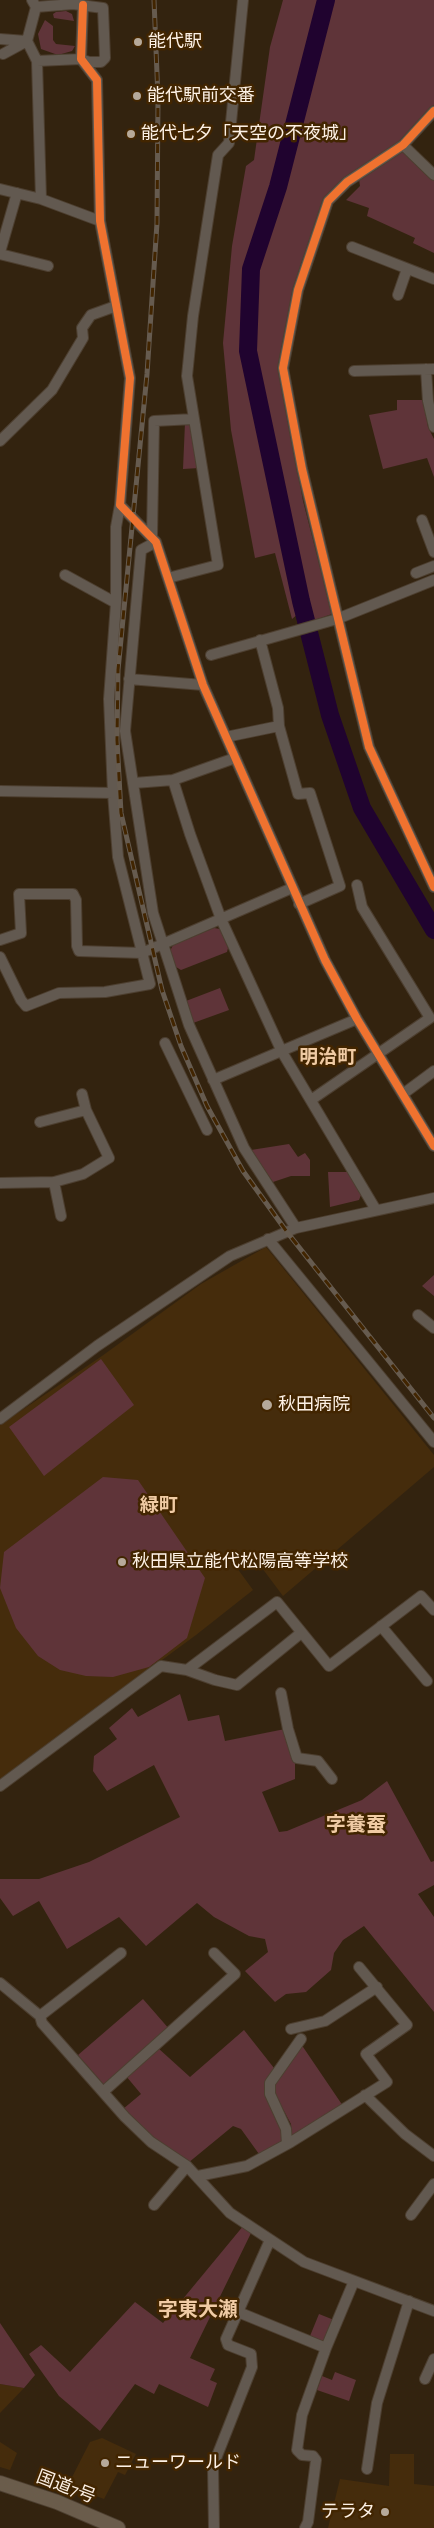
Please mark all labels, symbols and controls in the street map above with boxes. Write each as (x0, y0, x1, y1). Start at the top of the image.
place label: 能代駅 (148, 31, 202, 53)
marker: 能代駅 (132, 36, 144, 48)
place label: 能代駅前交番 (147, 85, 255, 107)
marker: 能代駅前交番 (131, 90, 143, 102)
place label: 能代七夕「天空の不夜城」 (141, 123, 357, 145)
marker: 能代七夕「天空の不夜城」 (125, 128, 137, 140)
district label: 明治町 (300, 1046, 356, 1068)
place label: 秋田病院 (278, 1394, 350, 1416)
marker: 秋田病院 (260, 1398, 274, 1412)
district label: 緑町 (140, 1494, 178, 1516)
place label: 秋田県立能代松陽高等学校 (132, 1551, 348, 1573)
marker: 秋田県立能代松陽高等学校 (116, 1556, 128, 1568)
district label: 字養蚕 (326, 1813, 386, 1837)
district label: 字東大瀬 (158, 2298, 238, 2322)
place label: ニューワールド (115, 2452, 241, 2474)
marker: ニューワールド (99, 2457, 111, 2469)
street label: 国道7号 (33, 2466, 99, 2508)
place label: テラタ (321, 2501, 375, 2523)
marker: テラタ (379, 2506, 391, 2518)

